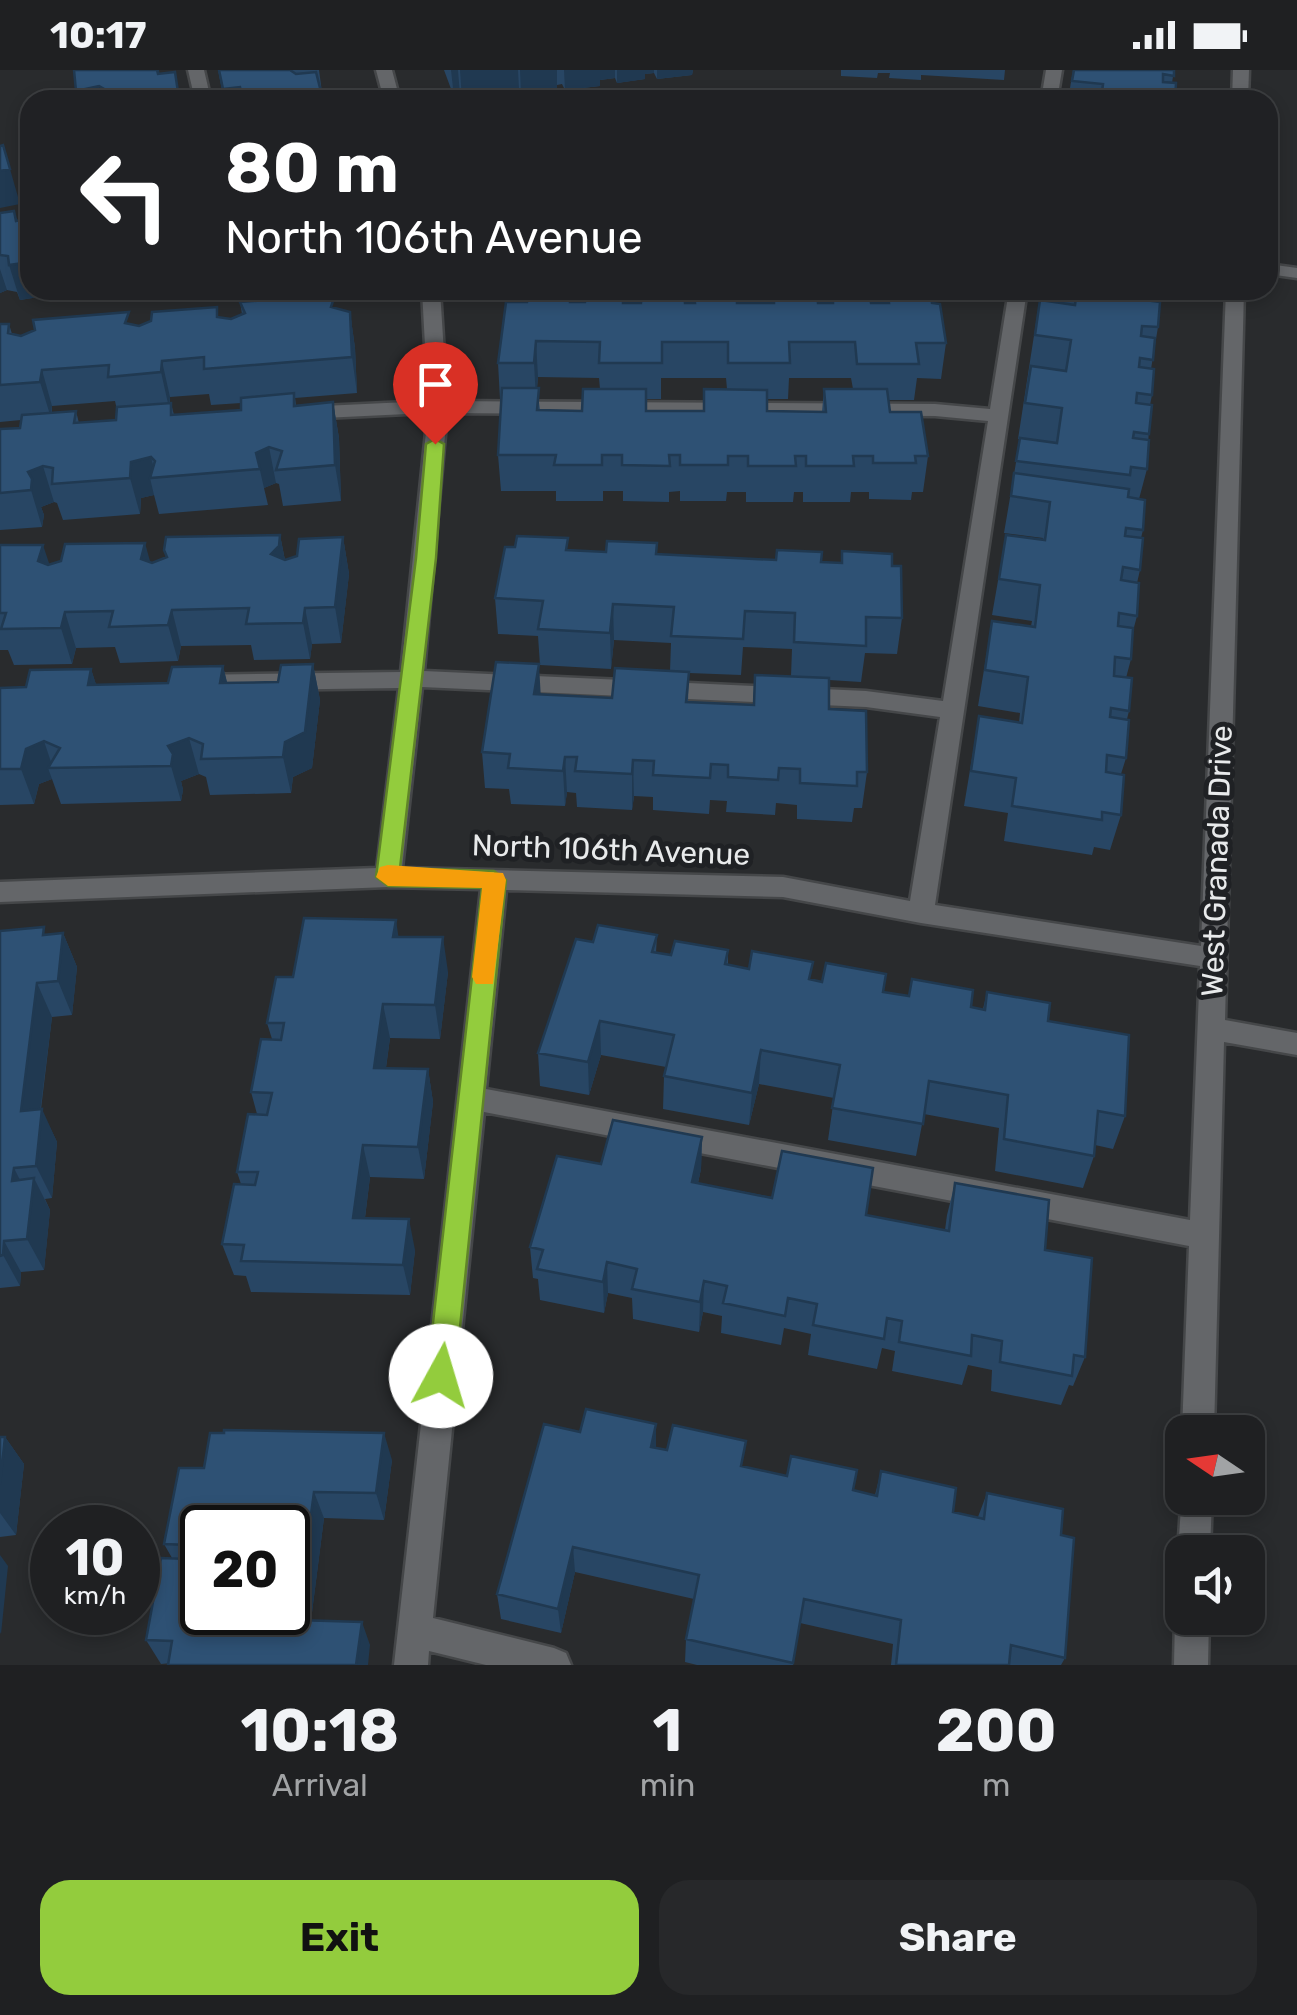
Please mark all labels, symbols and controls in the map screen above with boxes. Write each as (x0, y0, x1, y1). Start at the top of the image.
text: 10:17 (50, 12, 146, 58)
text: 80 m (225, 127, 399, 210)
icon: left (60, 130, 190, 260)
text: North 106th Avenue (225, 211, 643, 264)
pin (393, 342, 478, 445)
icon: arrive (408, 357, 463, 412)
street label: West Granada Drive (1194, 725, 1240, 997)
street label: North 106th Avenue (471, 827, 751, 873)
position arrow (389, 1324, 493, 1428)
north arrow (1165, 1415, 1265, 1515)
map controls (1165, 1415, 1265, 1635)
speed limit sign: 20 (180, 1505, 310, 1635)
text: 10 (66, 1528, 124, 1588)
button: sound (1165, 1535, 1265, 1635)
text: km/h (64, 1581, 126, 1610)
text: 10:18 (241, 1695, 399, 1766)
text: 1 (653, 1695, 682, 1766)
text: 200 (936, 1695, 1056, 1766)
text: Arrival (272, 1766, 368, 1804)
text: min (640, 1766, 695, 1804)
text: m (982, 1766, 1010, 1804)
button: Exit (40, 1880, 639, 1995)
button: Share (659, 1880, 1257, 1995)

